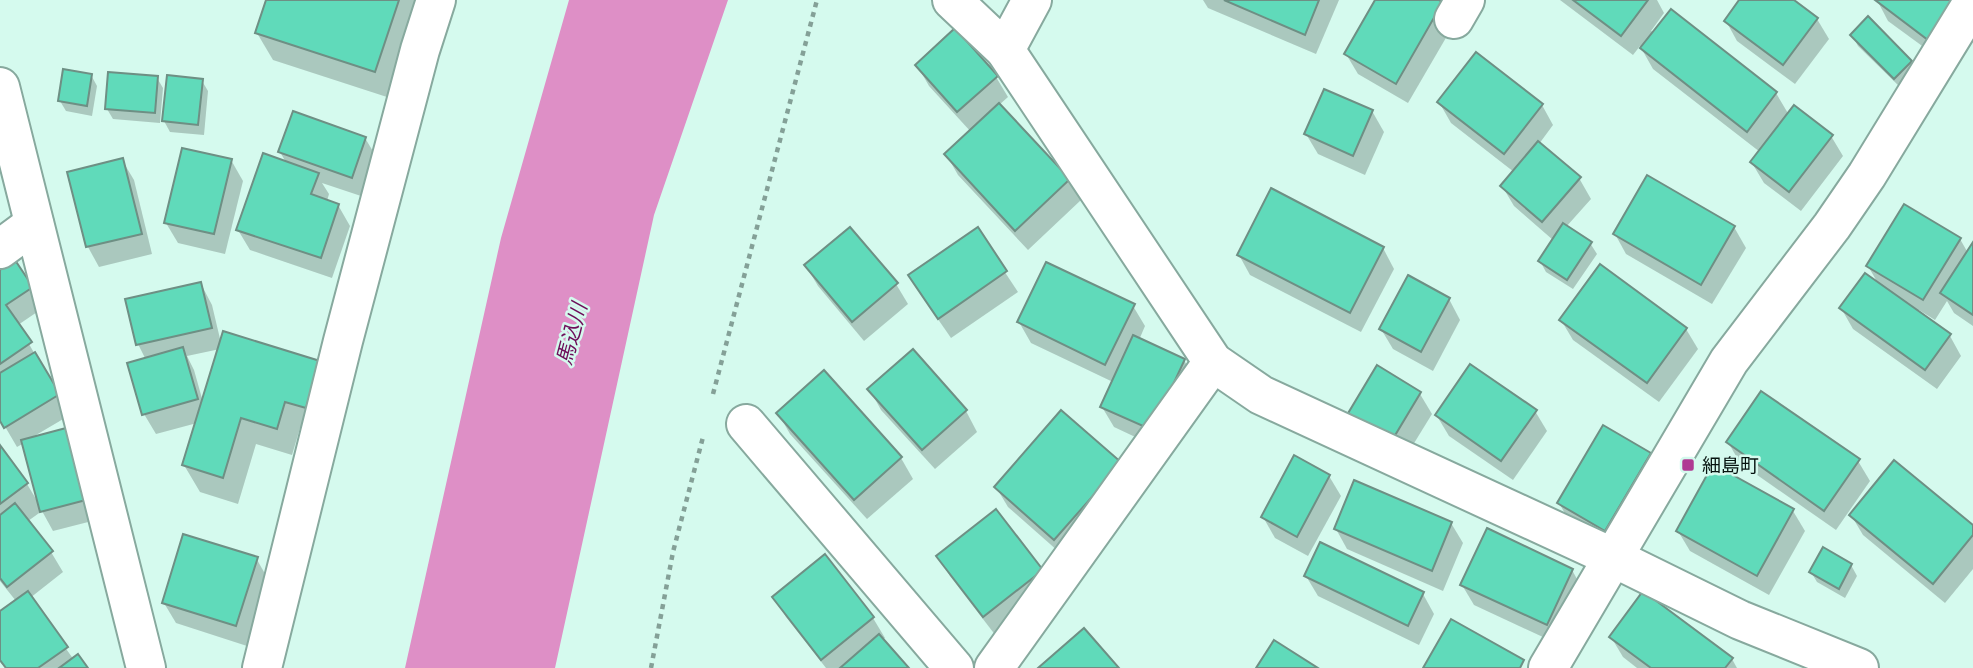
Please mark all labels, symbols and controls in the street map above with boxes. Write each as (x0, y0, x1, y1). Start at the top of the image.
water label: 馬込川 (552, 299, 592, 368)
place label: 細島町 (1702, 455, 1759, 476)
marker: 細島町 (1680, 457, 1696, 473)

